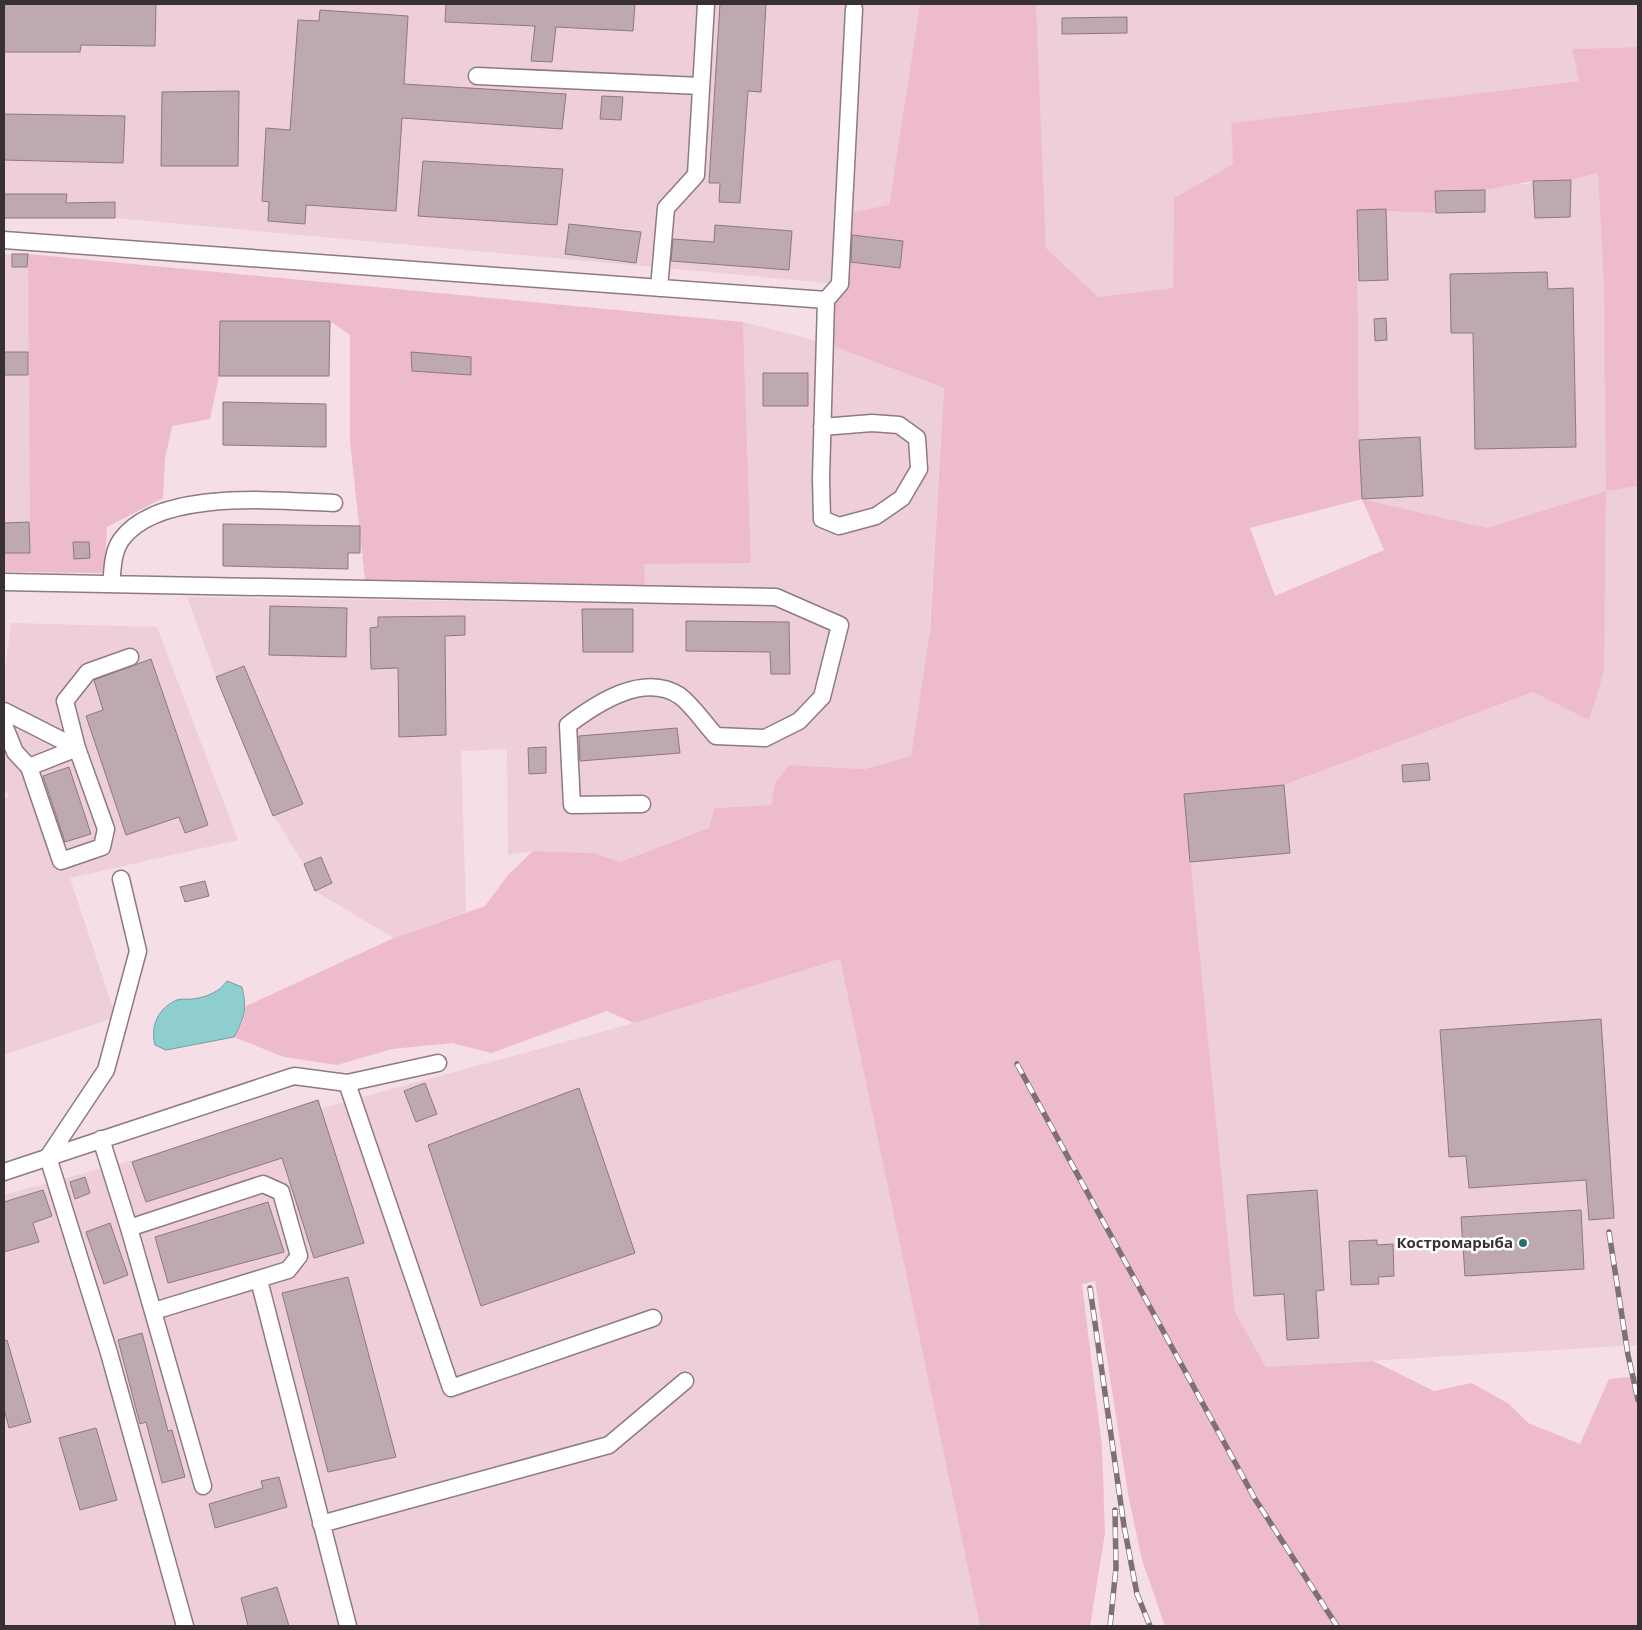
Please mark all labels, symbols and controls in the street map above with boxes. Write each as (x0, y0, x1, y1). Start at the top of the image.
place label: Костромарыба (1396, 1232, 1513, 1252)
marker: Костромарыба (1517, 1237, 1529, 1249)

